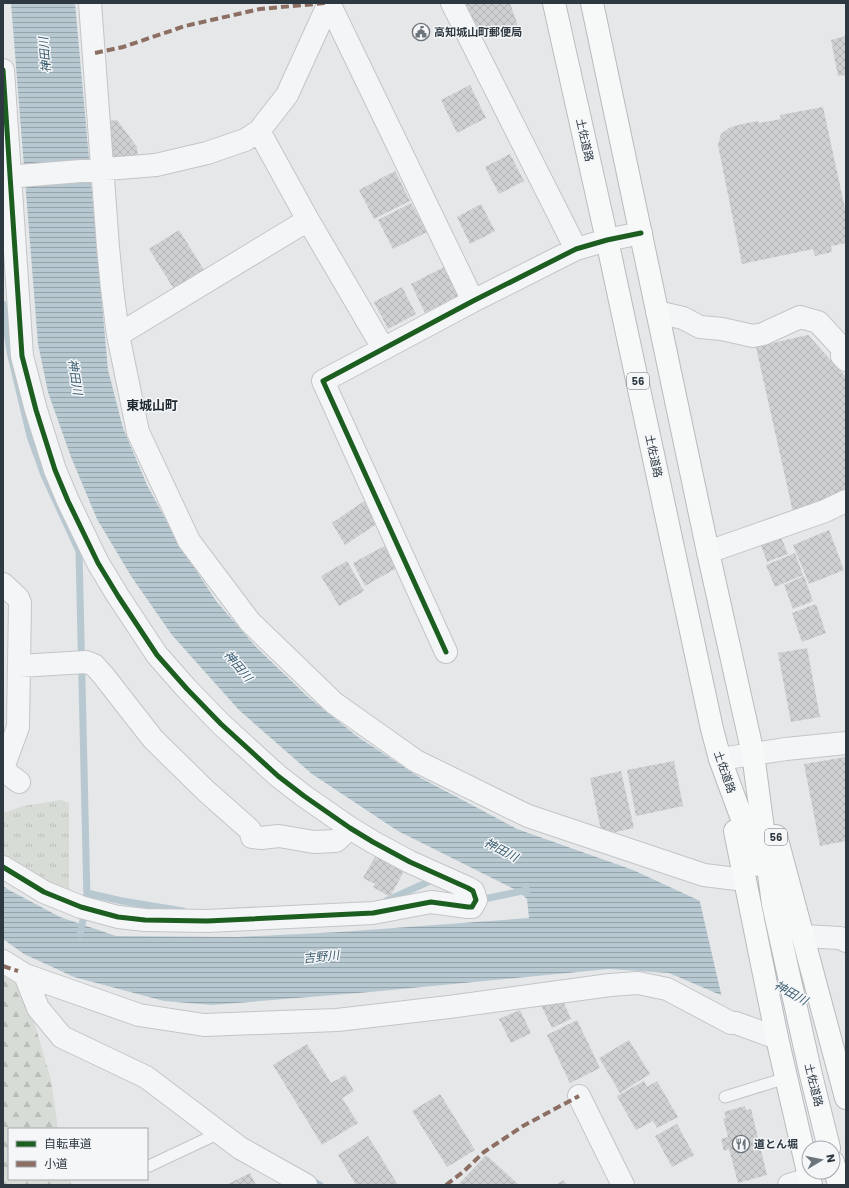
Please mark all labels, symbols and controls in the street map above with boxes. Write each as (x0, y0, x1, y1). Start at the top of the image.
public building icon: 高知城山町郵便局 (411, 22, 431, 42)
place label: 高知城山町郵便局 (434, 24, 522, 40)
water label: 神田川 (34, 34, 55, 74)
street label: 土佐道路 (572, 117, 598, 163)
water label: 神田川 (64, 358, 87, 398)
road number: 56 (627, 373, 649, 389)
district label: 東城山町 (126, 396, 178, 415)
street label: 土佐道路 (642, 433, 666, 479)
water label: 神田川 (220, 646, 258, 686)
street label: 土佐道路 (710, 749, 740, 795)
road number: 56 (765, 829, 787, 845)
water label: 神田川 (481, 834, 523, 866)
water label: 吉野川 (302, 946, 342, 967)
water label: 神田川 (771, 976, 813, 1010)
street label: 土佐道路 (801, 1062, 827, 1108)
legend (8, 1128, 148, 1180)
restaurant icon: 道とん堀 (731, 1134, 751, 1154)
text: 自転車道 (44, 1135, 92, 1152)
place label: 道とん堀 (754, 1136, 798, 1152)
north arrow (801, 1140, 841, 1180)
text: N (822, 1153, 839, 1164)
text: 小道 (44, 1155, 68, 1172)

